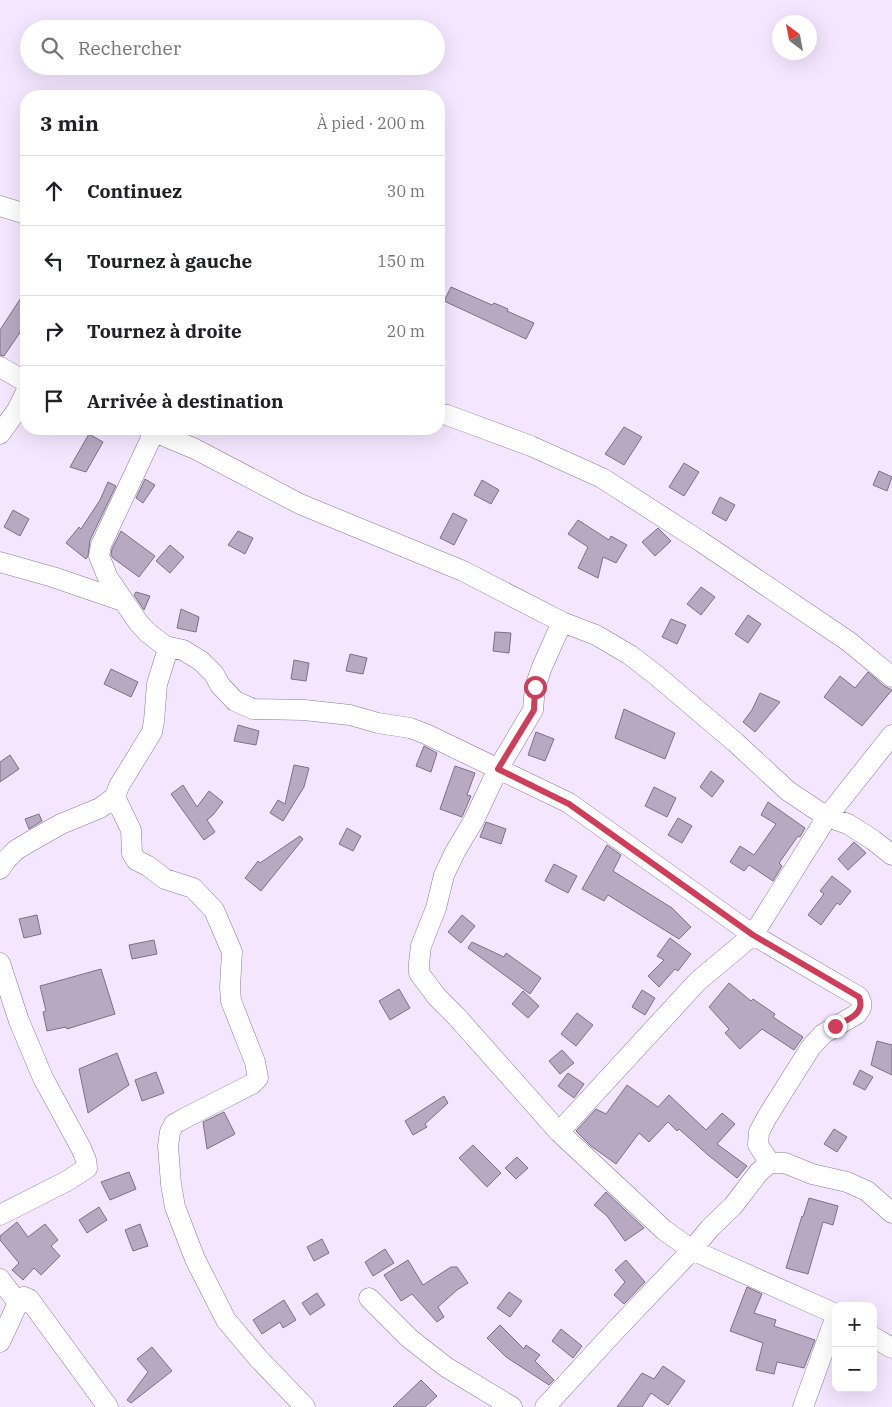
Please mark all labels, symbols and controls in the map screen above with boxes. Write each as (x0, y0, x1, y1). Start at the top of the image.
north arrow (772, 15, 817, 60)
search box (20, 20, 445, 75)
icon: search (38, 34, 66, 62)
text: Rechercher (78, 36, 181, 60)
text: 3 min (40, 109, 99, 137)
text: À pied · 200 m (317, 113, 425, 133)
icon: ahead (40, 177, 68, 205)
text: Continuez (87, 179, 182, 203)
text: 30 m (387, 181, 425, 201)
icon: left (40, 247, 68, 275)
text: Tournez à gauche (87, 249, 252, 273)
text: 150 m (377, 251, 425, 271)
icon: right (40, 317, 68, 345)
text: Tournez à droite (87, 319, 242, 343)
text: 20 m (387, 321, 425, 341)
icon: arrive (40, 387, 68, 415)
text: Arrivée à destination (87, 389, 284, 413)
route start (524, 676, 547, 699)
route end (824, 1015, 847, 1038)
map controls (832, 1302, 877, 1392)
button: + (832, 1302, 877, 1347)
button: − (832, 1347, 877, 1392)

